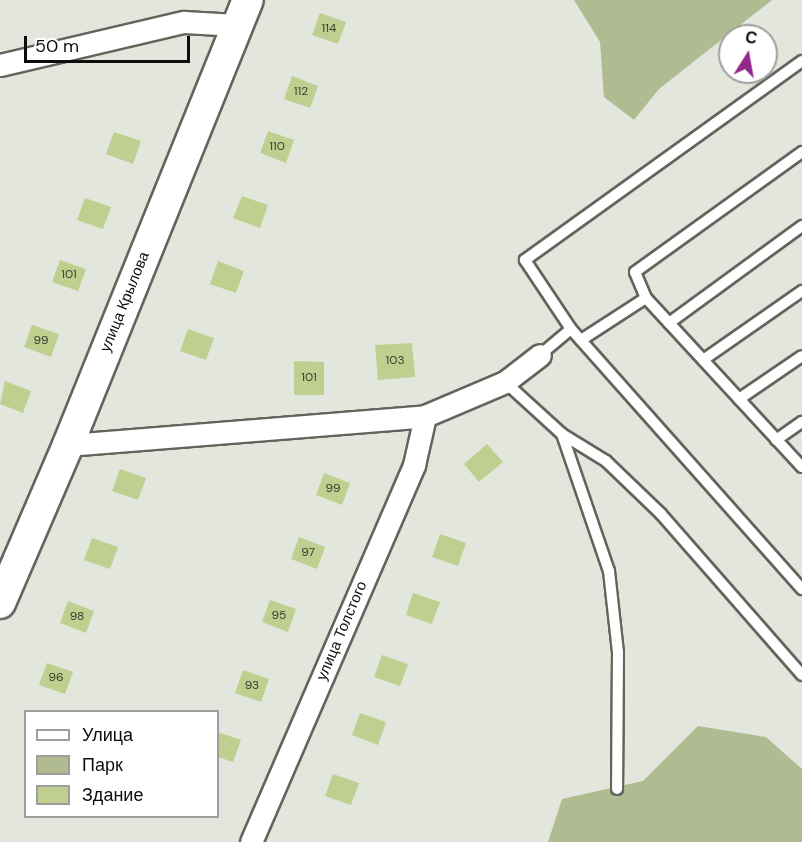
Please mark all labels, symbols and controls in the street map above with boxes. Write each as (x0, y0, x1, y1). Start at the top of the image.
house number: 114 (322, 22, 336, 36)
scale bar (27, 24, 194, 62)
north arrow (718, 24, 778, 84)
text: С (743, 26, 759, 49)
text: 50 m (35, 34, 79, 58)
house number: 112 (294, 85, 308, 99)
house number: 110 (269, 140, 285, 154)
street label: улица Крылова (97, 249, 153, 355)
house number: 101 (61, 268, 77, 282)
house number: 99 (33, 334, 49, 348)
house number: 103 (385, 354, 405, 368)
house number: 101 (301, 371, 317, 385)
house number: 99 (325, 482, 341, 496)
house number: 97 (301, 546, 315, 560)
street label: улица Толстого (313, 579, 371, 683)
house number: 95 (272, 609, 286, 623)
house number: 98 (70, 610, 84, 624)
house number: 96 (48, 671, 64, 685)
house number: 93 (245, 679, 259, 693)
legend (24, 710, 219, 818)
text: Улица (82, 723, 133, 747)
text: Парк (82, 753, 123, 777)
text: Здание (82, 783, 143, 807)

